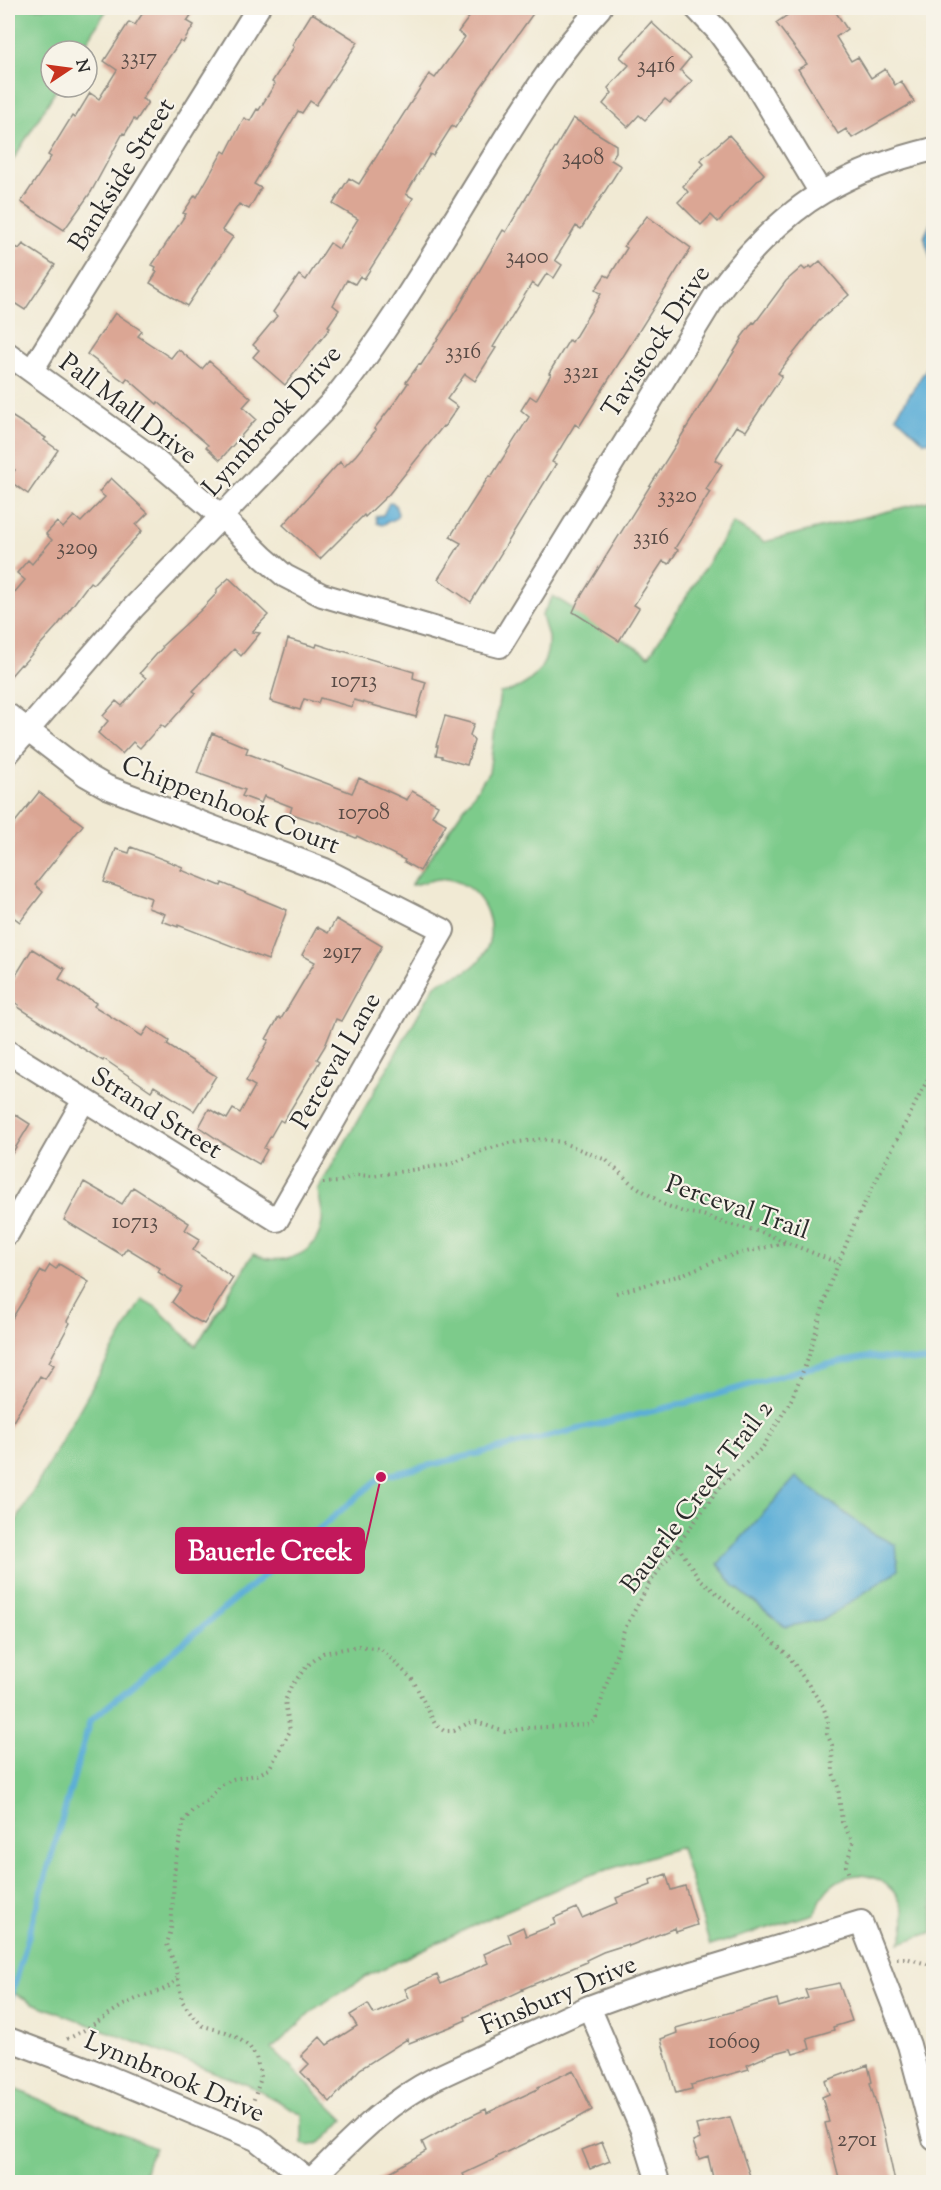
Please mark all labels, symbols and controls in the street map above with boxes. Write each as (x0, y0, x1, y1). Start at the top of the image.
north arrow (39, 39, 99, 99)
house number: 3317 (121, 43, 157, 75)
house number: 3416 (637, 51, 675, 83)
text: N (69, 57, 94, 75)
street label: Bankside Street (61, 91, 185, 259)
house number: 3408 (562, 143, 604, 175)
house number: 3400 (505, 242, 549, 274)
street label: Tavistock Drive (594, 259, 720, 426)
house number: 3316 (445, 337, 481, 369)
street label: Lynnbrook Drive (195, 338, 351, 506)
street label: Pall Mall Drive (51, 346, 204, 474)
house number: 3321 (563, 357, 599, 389)
house number: 3320 (657, 481, 697, 513)
house number: 3316 (633, 523, 669, 555)
house number: 3209 (56, 533, 98, 565)
house number: 10713 (331, 666, 377, 698)
street label: Chippenhook Court (116, 748, 345, 865)
house number: 10708 (338, 798, 390, 830)
house number: 2917 (322, 937, 362, 969)
street label: Perceval Lane (283, 986, 391, 1136)
street label: Strand Street (83, 1059, 229, 1169)
street label: Perceval Trail (660, 1167, 814, 1250)
house number: 10713 (112, 1207, 158, 1239)
street label: Bauerle Creek Trail 2 (613, 1393, 783, 1602)
callout: Bauerle Creek (176, 1528, 364, 1573)
text: Bauerle Creek (188, 1534, 352, 1573)
street label: Finsbury Drive (475, 1947, 643, 2046)
street label: Lynnbrook Drive (78, 2024, 270, 2133)
house number: 10609 (708, 2027, 760, 2059)
house number: 2701 (837, 2125, 877, 2157)

